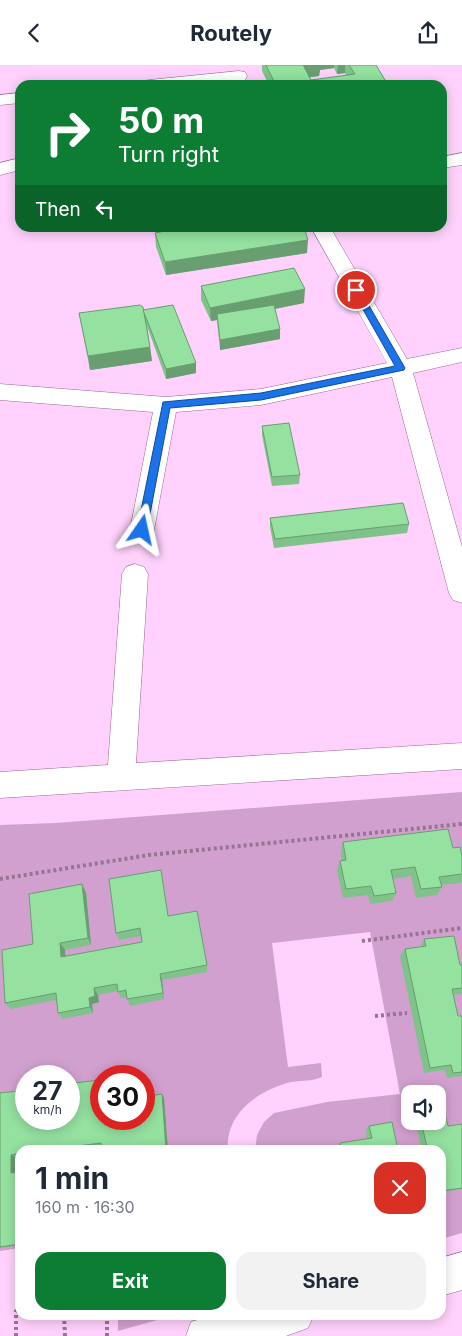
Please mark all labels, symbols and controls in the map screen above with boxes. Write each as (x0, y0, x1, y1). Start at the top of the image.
icon: back (20, 19, 48, 47)
icon: share (414, 19, 442, 47)
text: Routely (190, 20, 272, 46)
text: 50 m (118, 99, 204, 141)
icon: right (35, 100, 100, 165)
text: Turn right (118, 141, 219, 167)
icon: left (91, 195, 119, 223)
text: Then (35, 198, 81, 221)
pin (335, 269, 377, 311)
icon: arrive (342, 276, 370, 304)
position arrow (115, 503, 167, 555)
speed limit sign: 30 (90, 1065, 155, 1130)
text: 27 (32, 1076, 63, 1106)
map controls (401, 1085, 446, 1130)
button: sound (401, 1085, 446, 1130)
text: km/h (33, 1102, 62, 1117)
text: 1 min (35, 1160, 109, 1196)
button: close (374, 1162, 426, 1214)
text: 160 m · 16:30 (35, 1197, 135, 1217)
button: Exit (35, 1252, 226, 1310)
button: Share (236, 1252, 426, 1310)

